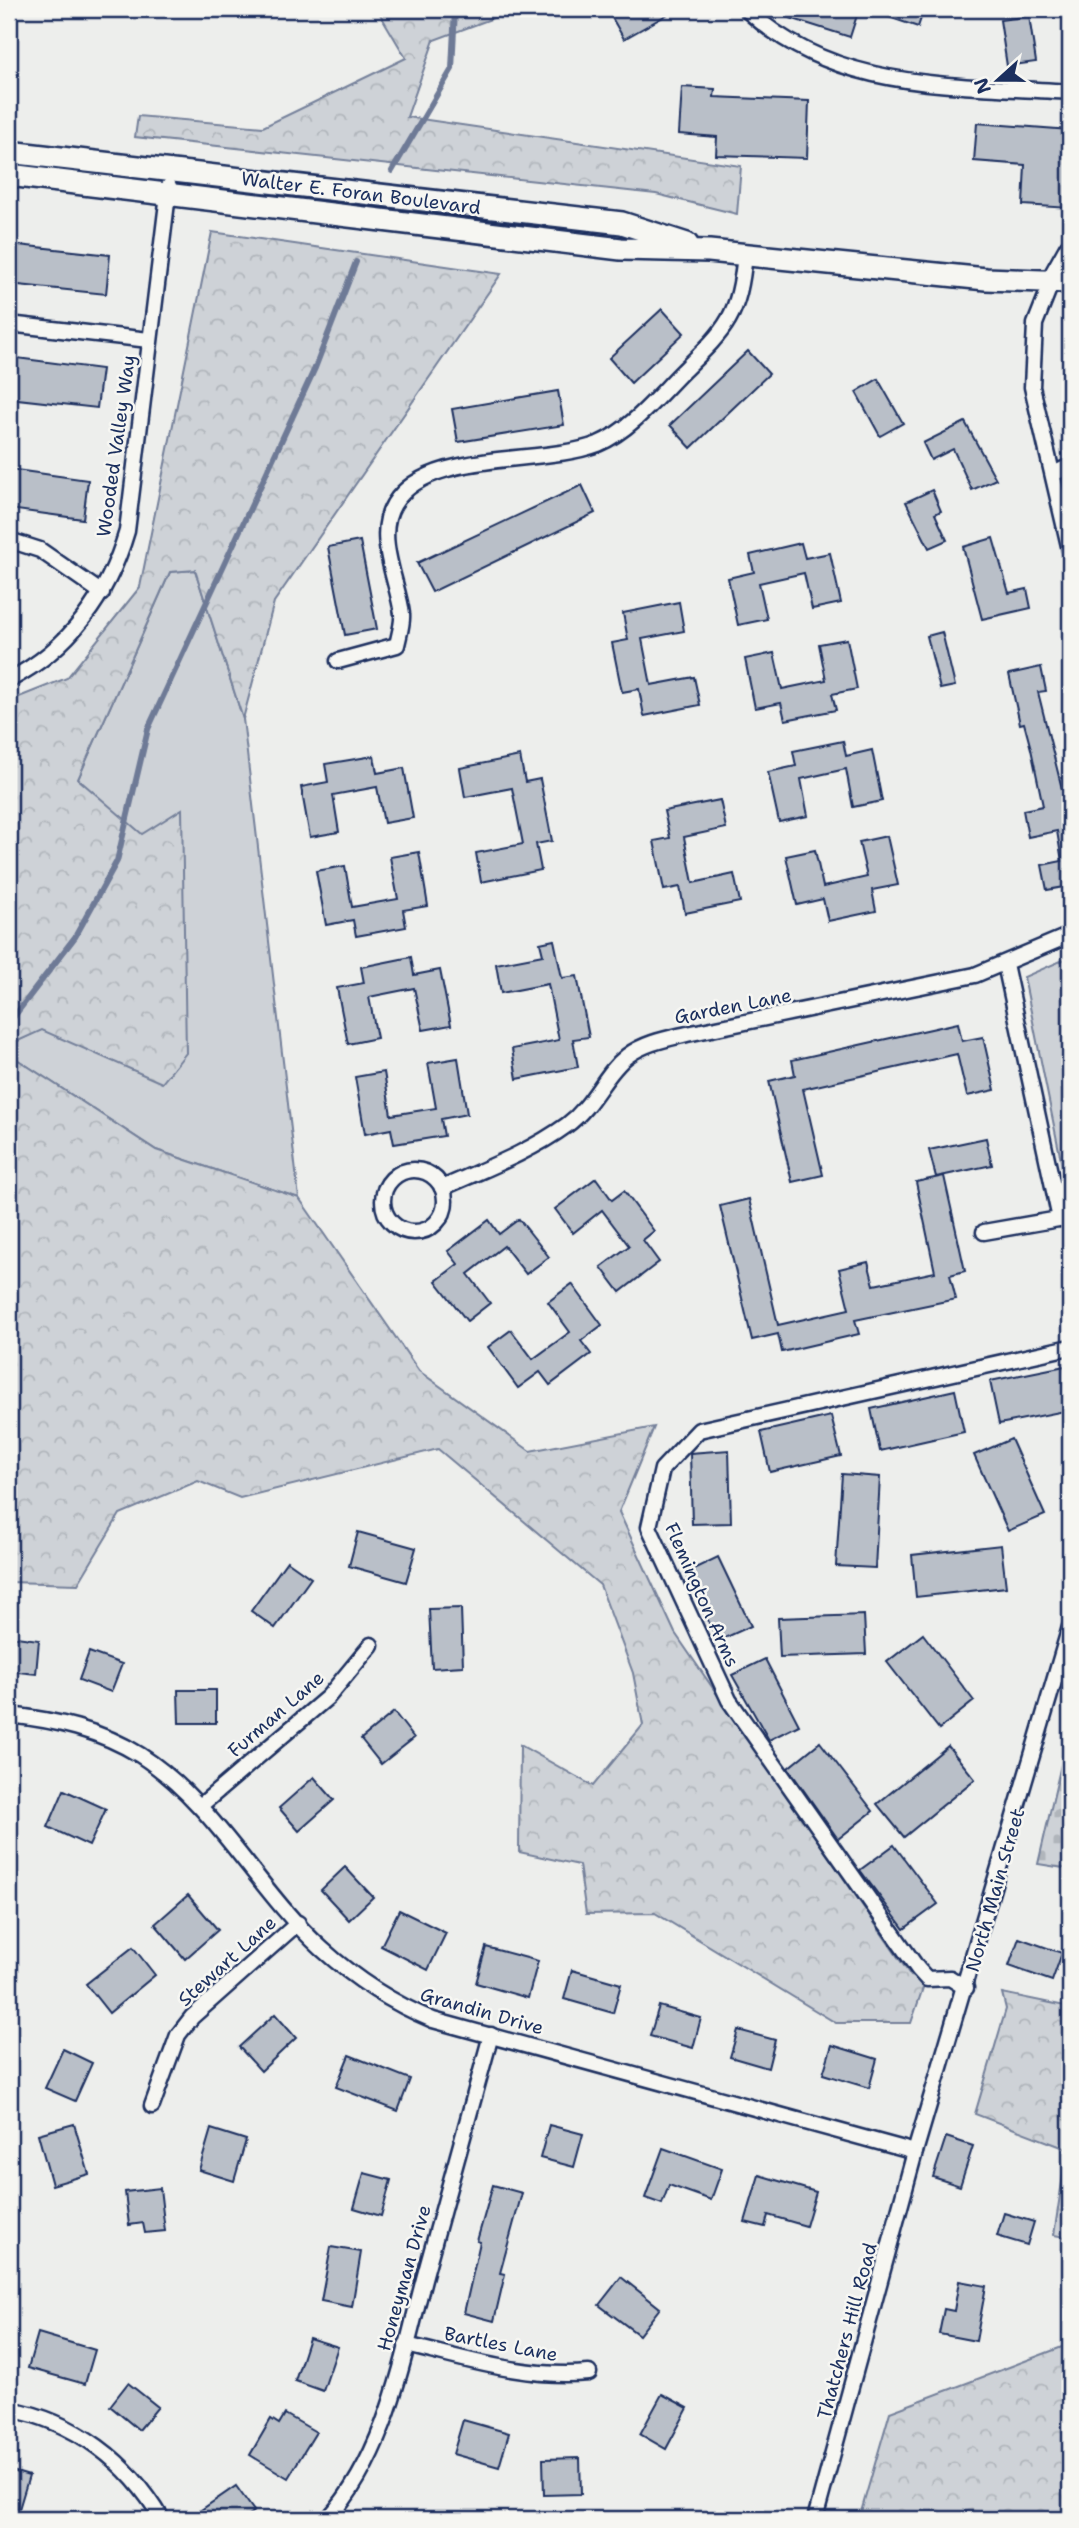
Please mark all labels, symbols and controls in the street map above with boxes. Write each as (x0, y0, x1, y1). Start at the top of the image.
north arrow (964, 46, 1034, 116)
text: N (968, 74, 997, 97)
street label: Walter E. Foran Boulevard (240, 166, 482, 220)
street label: Wooded Valley Way (91, 353, 141, 539)
street label: Garden Lane (672, 982, 794, 1030)
street label: Flemington Arms (659, 1519, 745, 1671)
street label: Furman Lane (223, 1665, 329, 1763)
street label: North Main Street (960, 1805, 1030, 1975)
street label: Stewart Lane (173, 1910, 281, 2012)
street label: Grandin Drive (417, 1981, 547, 2041)
street label: Honeyman Drive (371, 2202, 437, 2354)
street label: Thatchers Hill Road (811, 2240, 883, 2422)
street label: Bartles Lane (442, 2321, 560, 2367)

